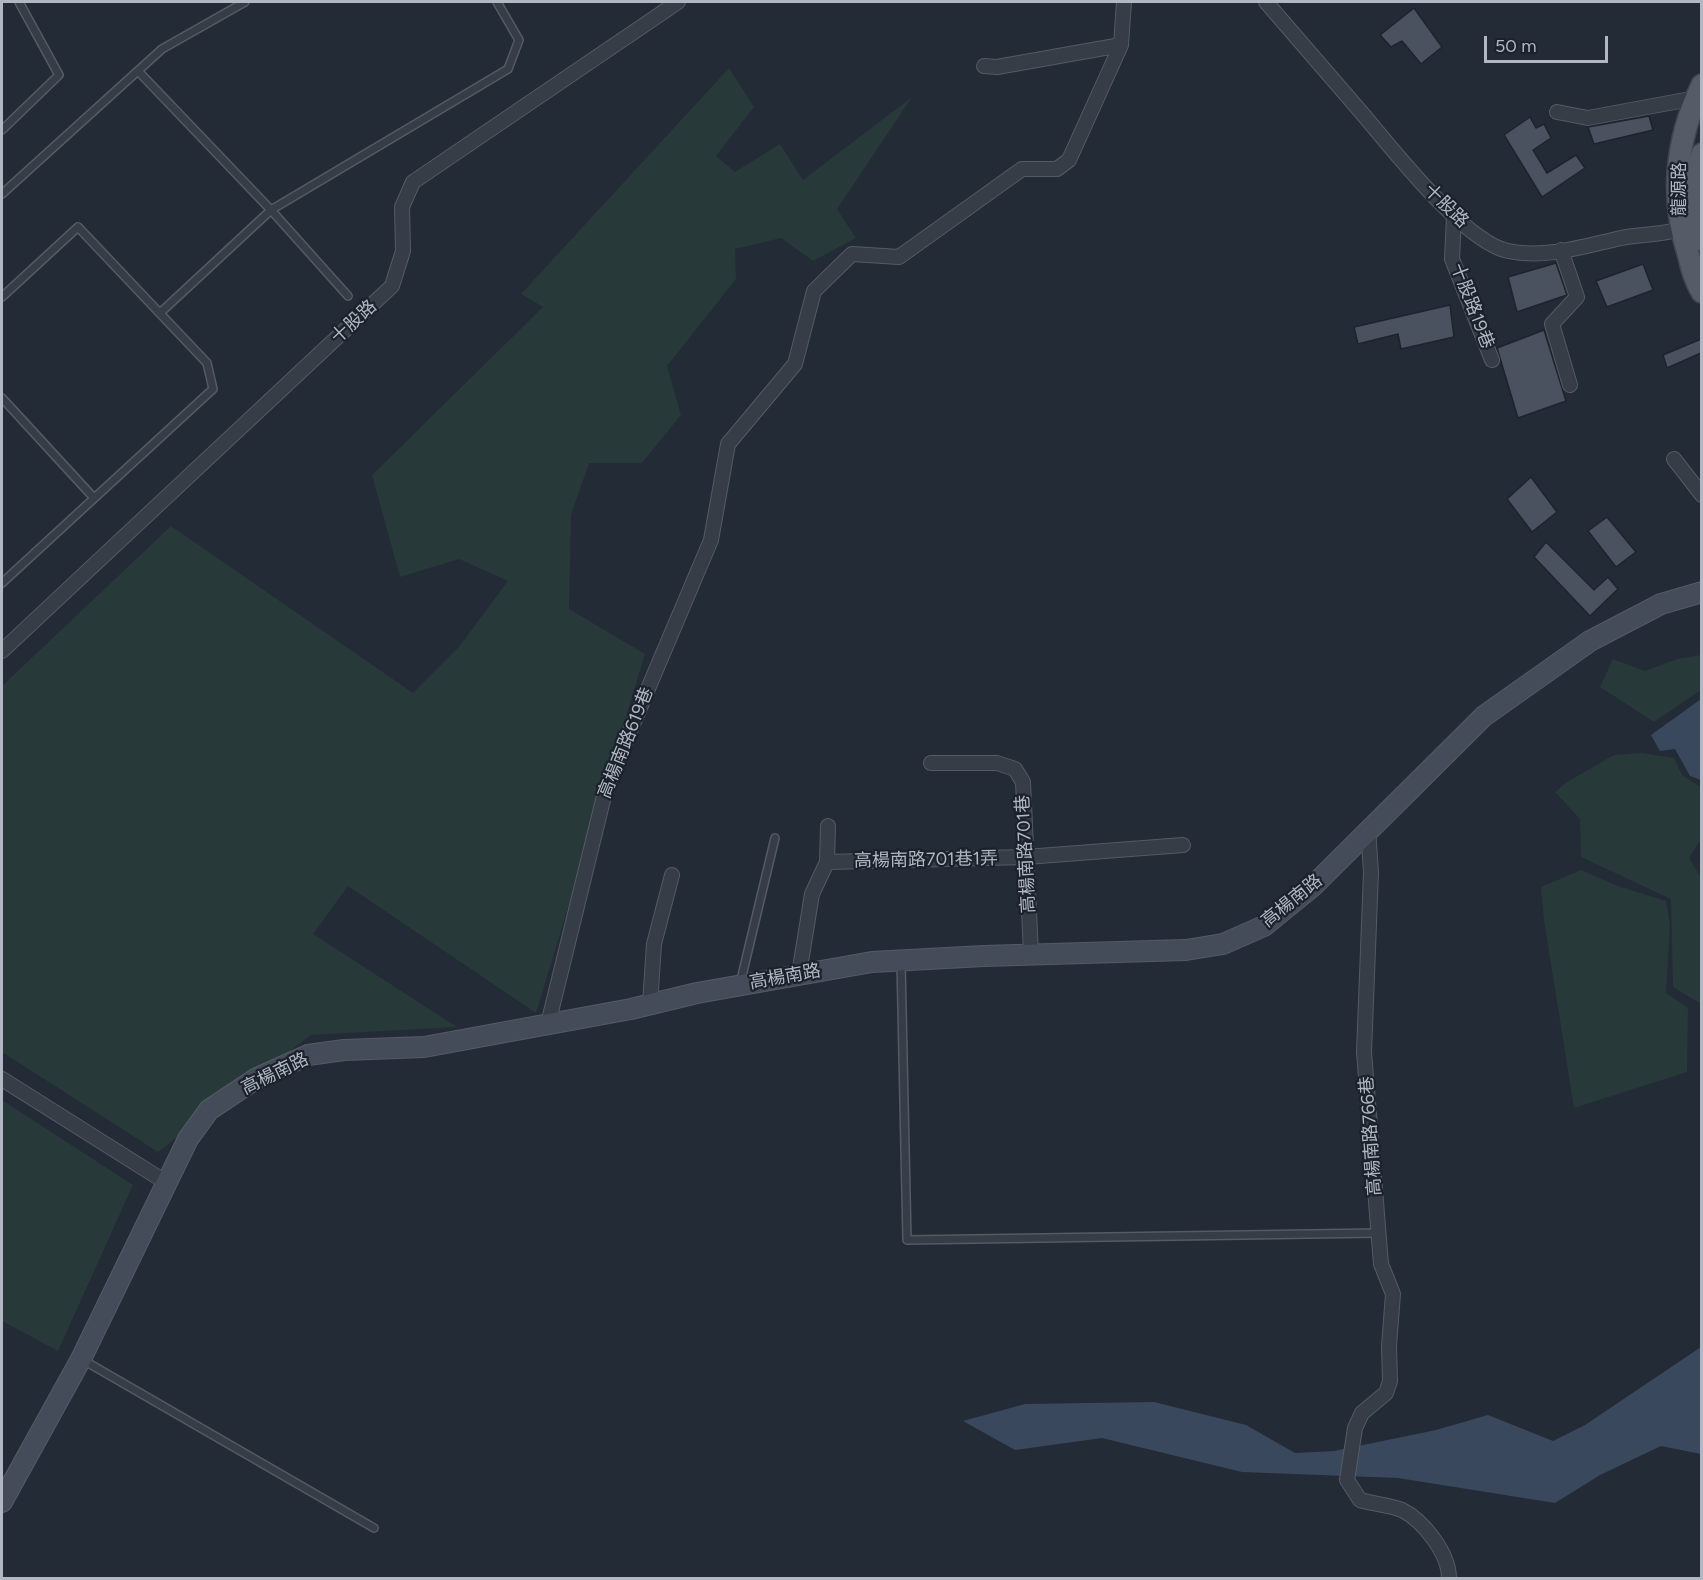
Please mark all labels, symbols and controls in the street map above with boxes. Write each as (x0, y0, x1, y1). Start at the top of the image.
scale bar (1487, 24, 1612, 62)
text: 50 m (1495, 35, 1537, 57)
street label: 龍源路 (1669, 162, 1691, 216)
street label: 十股路 (1419, 179, 1473, 233)
street label: 十股路19巷 (1446, 260, 1498, 352)
street label: 十股路 (327, 296, 381, 348)
street label: 高楊南路619巷 (594, 684, 658, 802)
street label: 高楊南路701巷 (1012, 794, 1040, 914)
street label: 高楊南路701巷1弄 (854, 848, 998, 872)
street label: 高楊南路 (1257, 870, 1327, 932)
street label: 高楊南路 (748, 960, 822, 994)
street label: 高楊南路 (238, 1049, 312, 1099)
street label: 高楊南路766巷 (1356, 1075, 1386, 1197)

